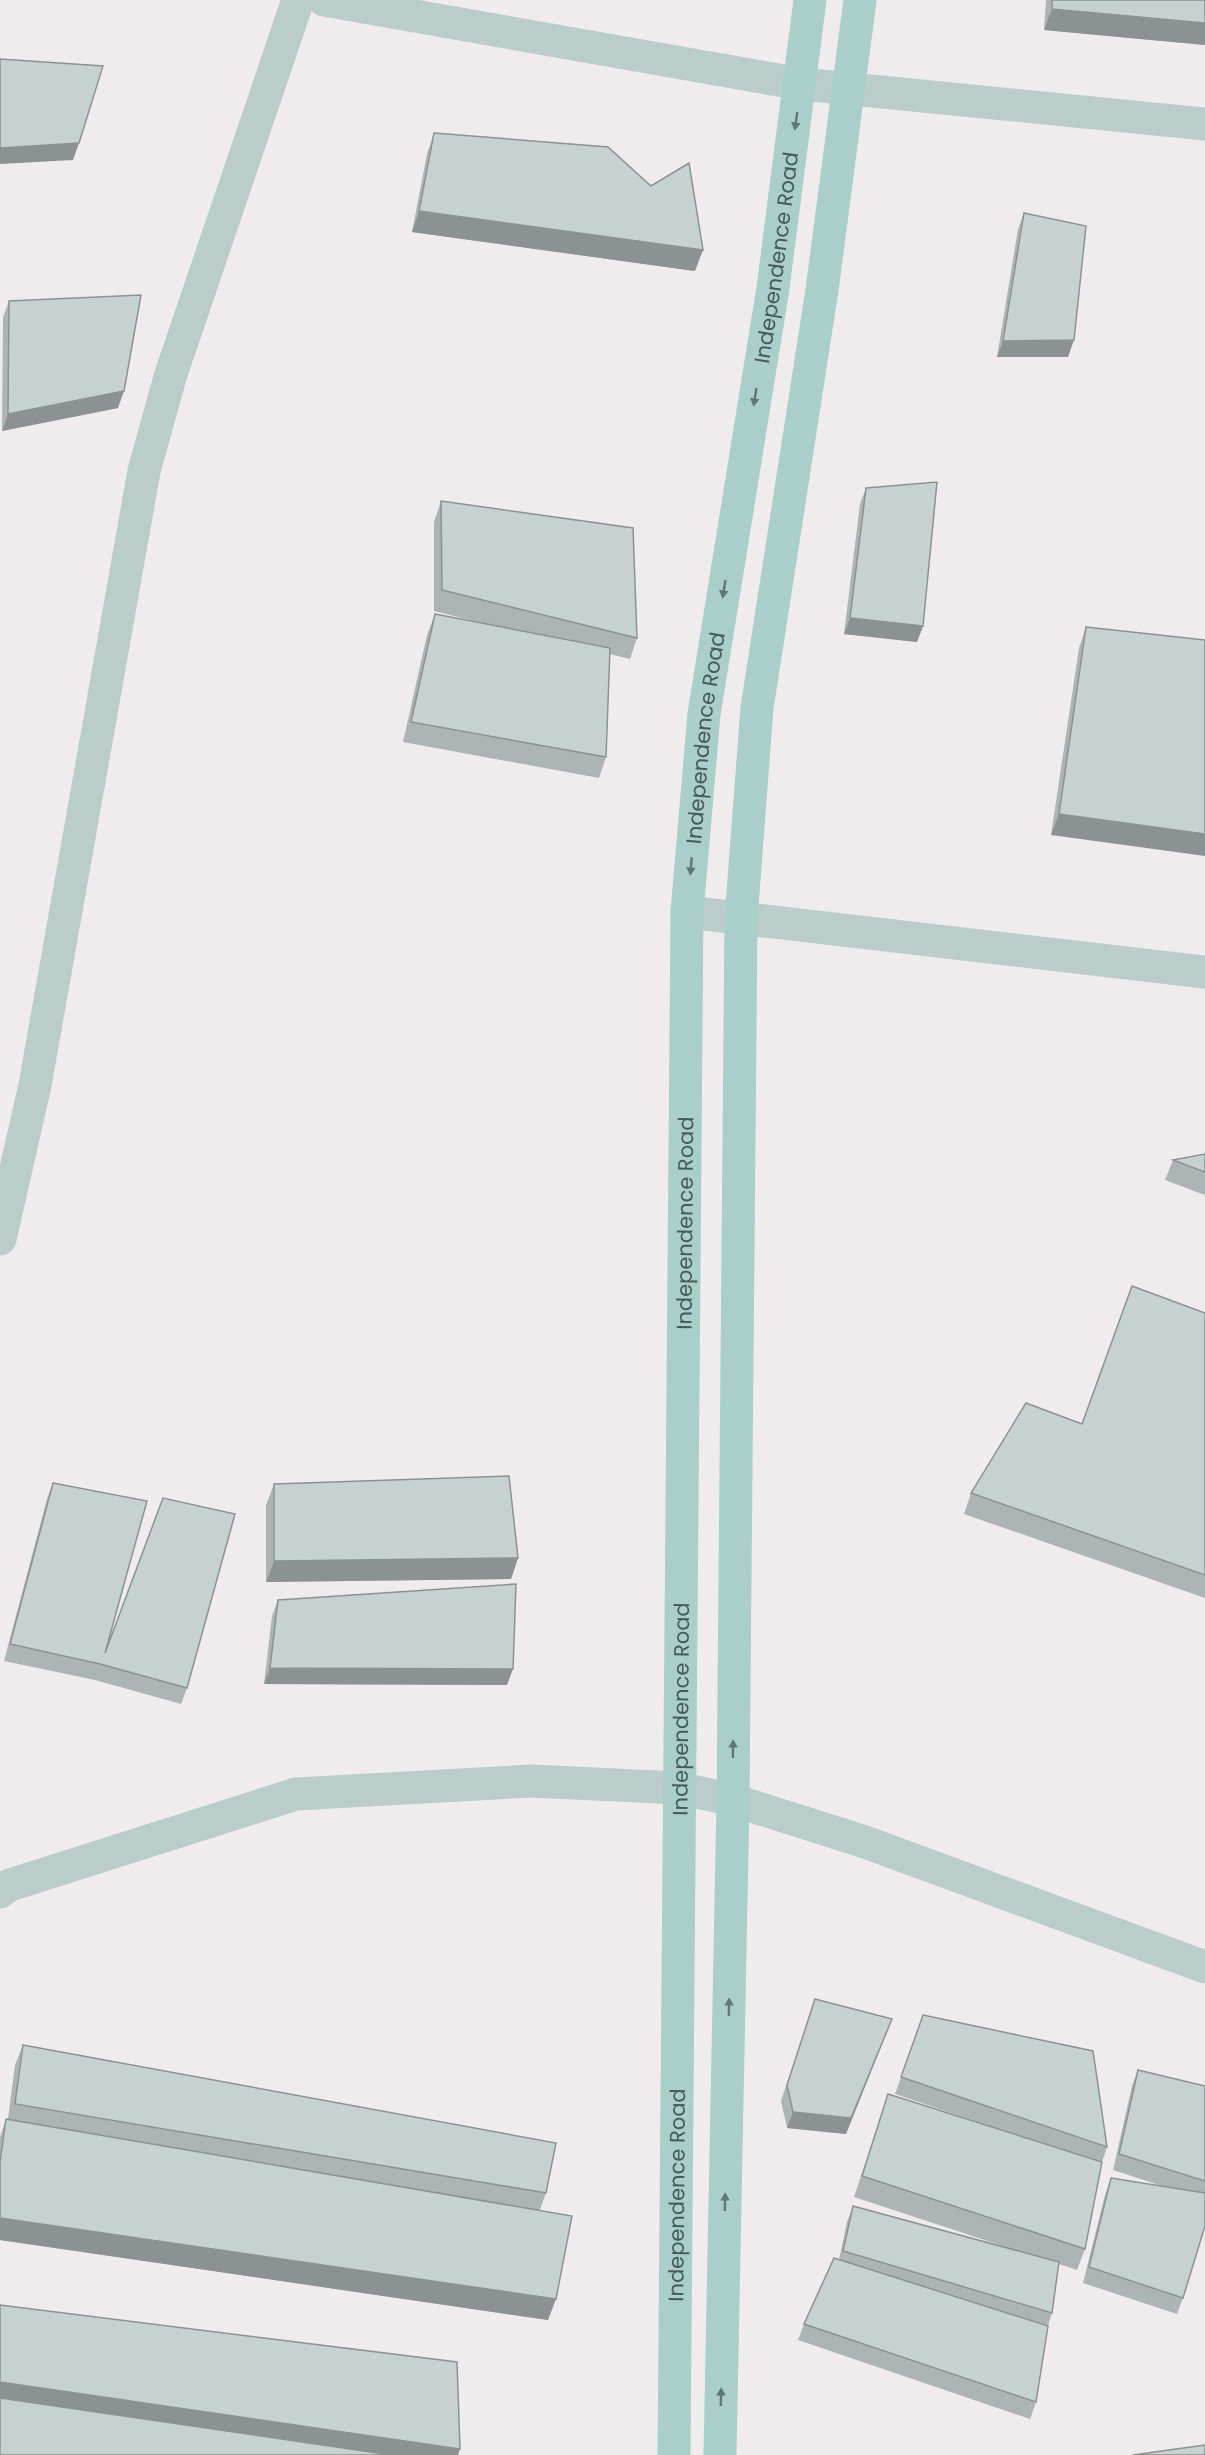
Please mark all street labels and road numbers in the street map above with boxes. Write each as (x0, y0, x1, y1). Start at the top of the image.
street label: Independence Road (747, 150, 805, 365)
street label: Independence Road (678, 630, 732, 845)
street label: Independence Road (669, 1116, 700, 1330)
street label: Independence Road (665, 1602, 696, 1816)
street label: Independence Road (661, 2088, 692, 2302)

